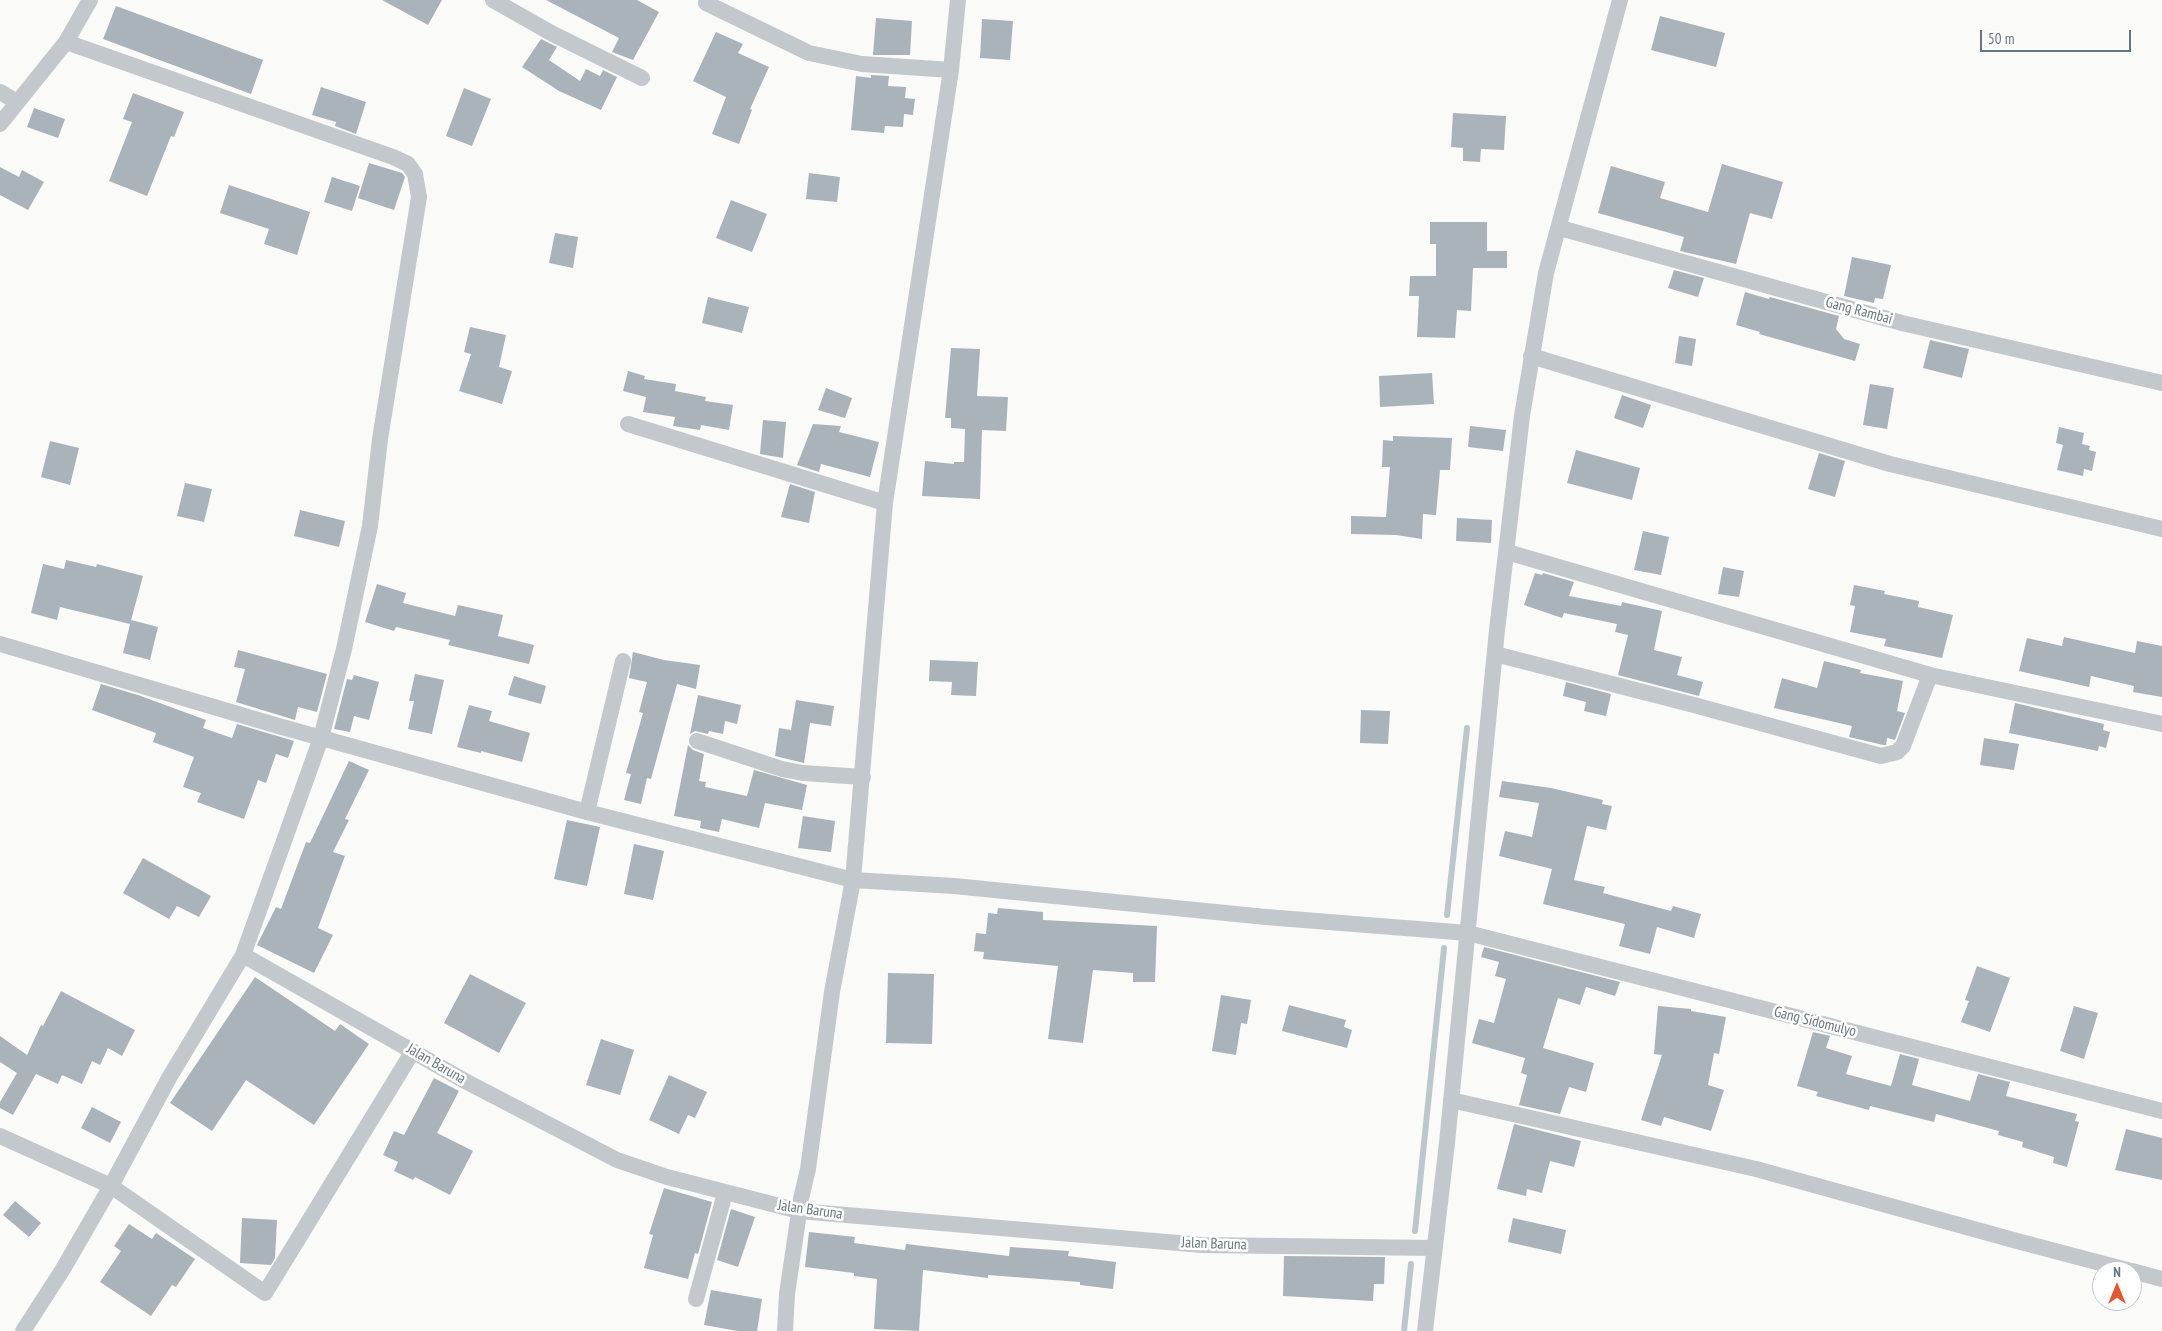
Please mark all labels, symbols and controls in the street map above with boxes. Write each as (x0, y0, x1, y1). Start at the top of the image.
scale bar (1982, 20, 2133, 52)
text: 50 m (1988, 29, 2014, 48)
street label: Gang Rambai (1824, 293, 1894, 329)
street label: Gang Sidomulyo (1772, 1003, 1858, 1041)
street label: Jalan Baruna (403, 1040, 469, 1088)
street label: Jalan Baruna (776, 1197, 844, 1223)
street label: Jalan Baruna (1181, 1234, 1247, 1254)
north arrow (2092, 1261, 2142, 1311)
text: N (2113, 1263, 2121, 1281)

